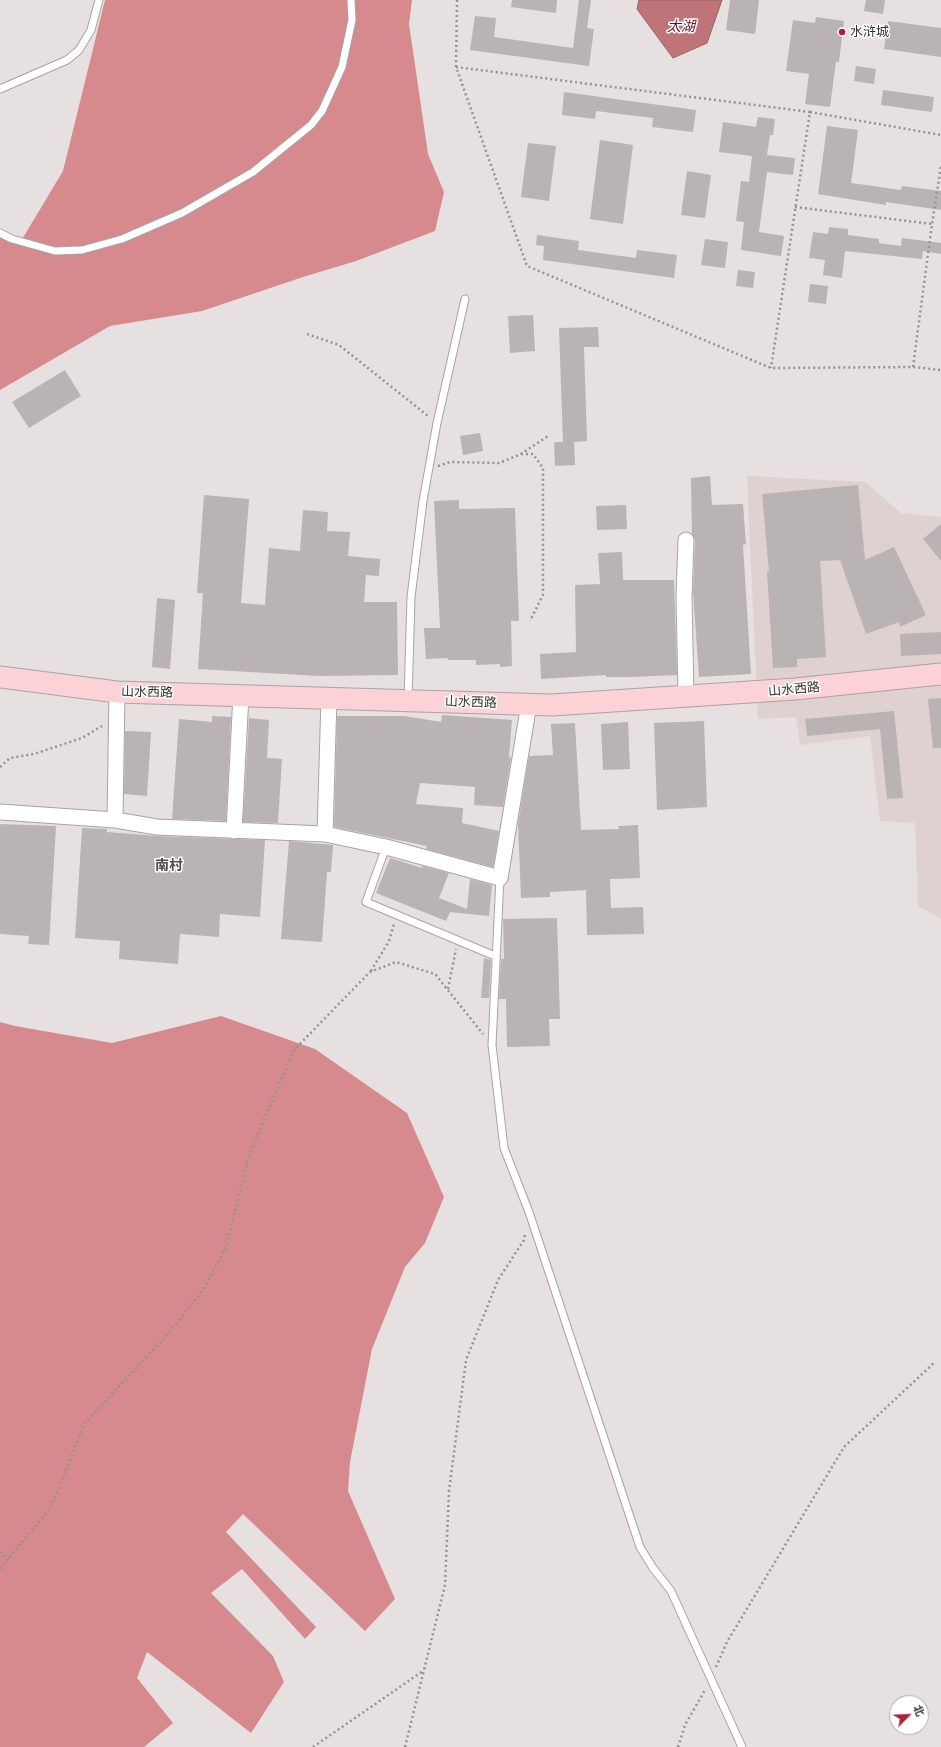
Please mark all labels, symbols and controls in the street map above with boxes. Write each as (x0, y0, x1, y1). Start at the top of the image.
water label: 太湖 (667, 18, 695, 34)
place label: 水浒城 (850, 24, 889, 40)
marker: 水浒城 (837, 27, 847, 37)
street label: 山水西路 (767, 679, 821, 699)
street label: 山水西路 (121, 684, 173, 700)
street label: 山水西路 (445, 693, 497, 711)
district label: 南村 (155, 857, 183, 873)
north arrow (889, 1695, 929, 1735)
text: 北 (911, 1703, 928, 1718)

